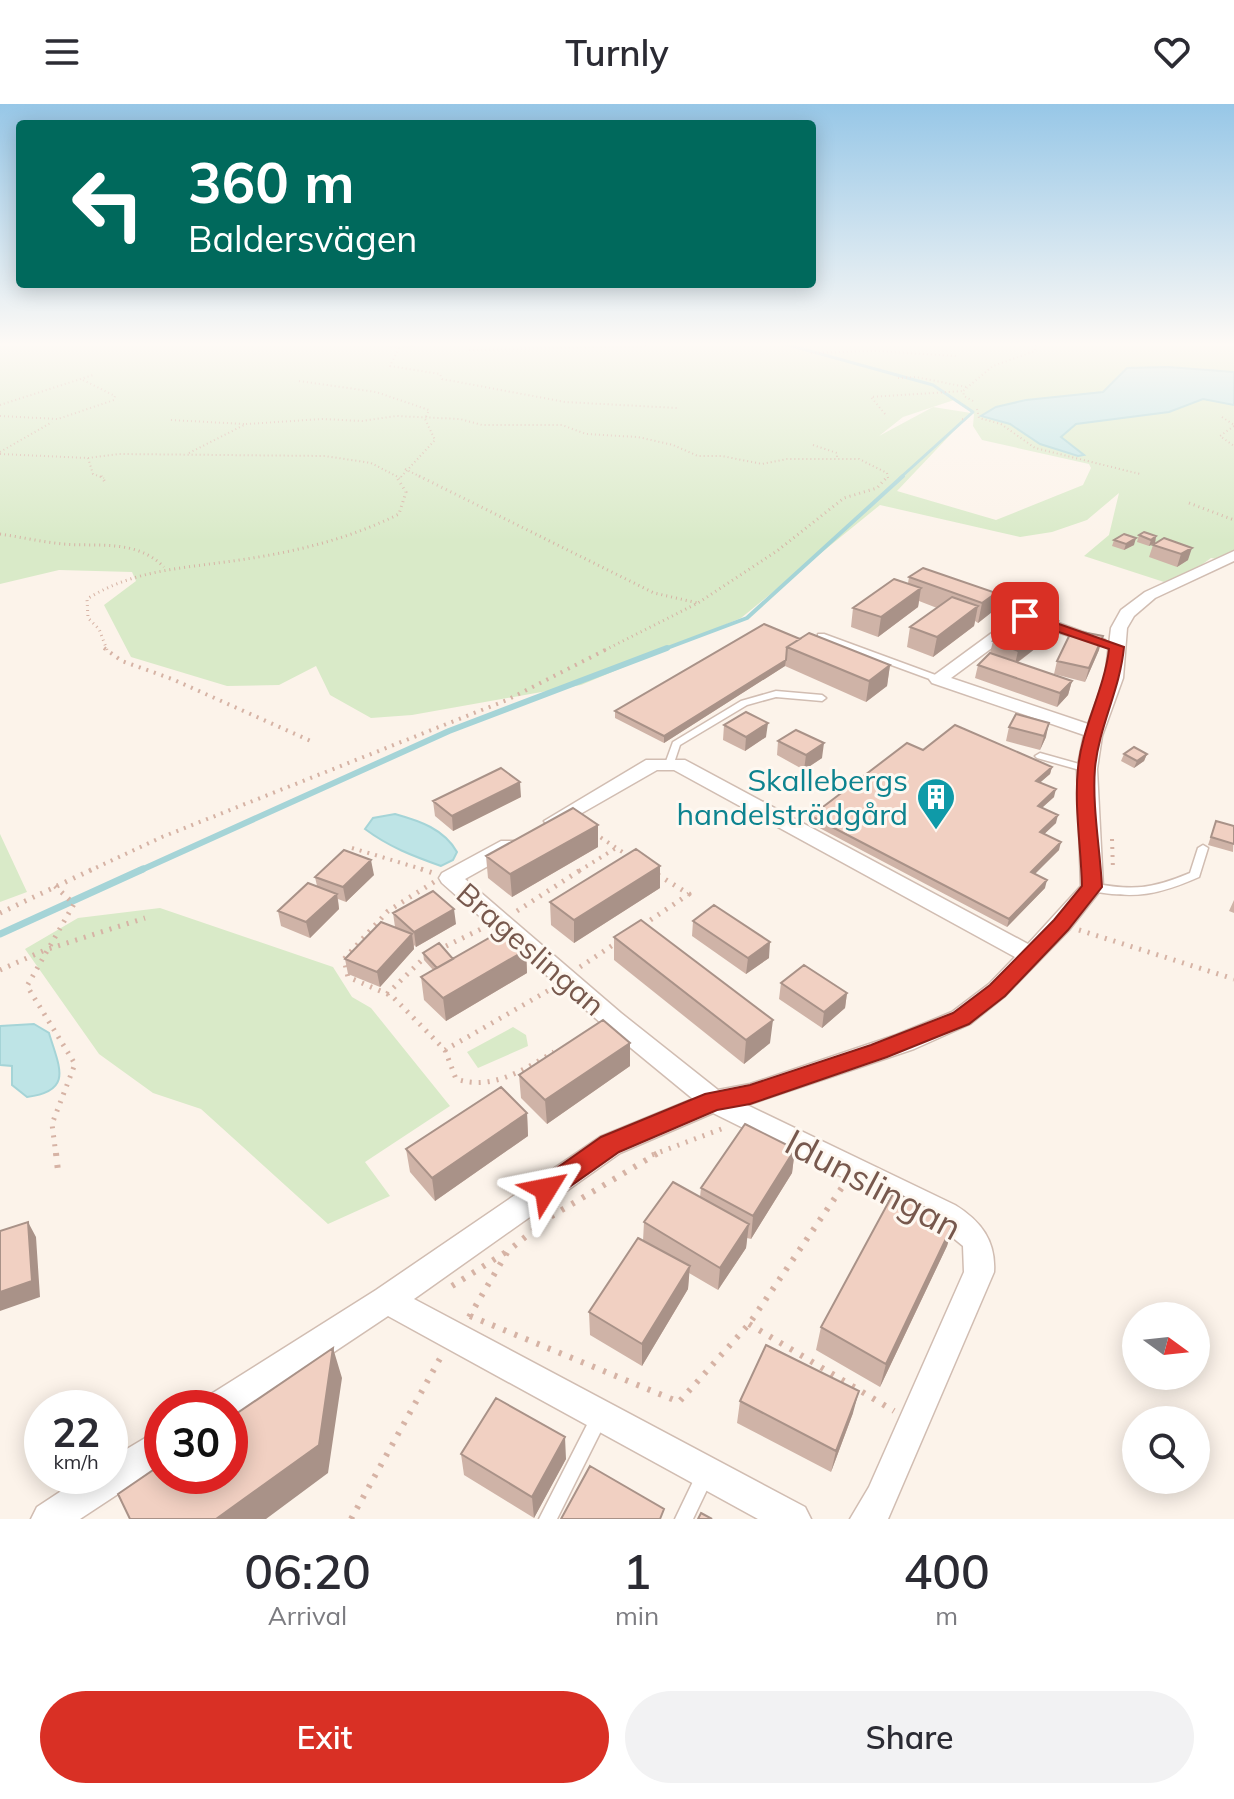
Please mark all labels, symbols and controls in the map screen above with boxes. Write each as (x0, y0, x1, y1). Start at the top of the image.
icon: menu (40, 30, 84, 74)
text: Turnly (565, 30, 669, 75)
icon: heart (1150, 30, 1194, 74)
text: 360 m (188, 147, 355, 217)
icon: left (56, 152, 160, 256)
text: Baldersvägen (188, 216, 417, 261)
pin (991, 582, 1059, 650)
icon: arrive (1003, 594, 1047, 638)
place label: Skallebergs handelsträdgård (676, 761, 908, 833)
building icon: Skallebergs handelsträdgård (915, 776, 957, 831)
street label: Brageslingan (449, 874, 613, 1024)
street label: Idunslingan (778, 1119, 970, 1249)
position arrow (504, 1147, 588, 1231)
north arrow (1122, 1302, 1210, 1390)
map controls (1122, 1302, 1210, 1494)
speed limit sign: 30 (144, 1390, 248, 1494)
button: search (1122, 1406, 1210, 1494)
text: 22 (52, 1407, 100, 1457)
text: km/h (53, 1449, 99, 1474)
text: 06:20 (244, 1541, 371, 1601)
text: 1 (623, 1541, 651, 1601)
text: 400 (903, 1541, 990, 1601)
text: Arrival (268, 1599, 347, 1632)
text: min (615, 1599, 659, 1632)
text: m (935, 1599, 958, 1632)
button: Exit (40, 1691, 609, 1783)
button: Share (625, 1691, 1194, 1783)

